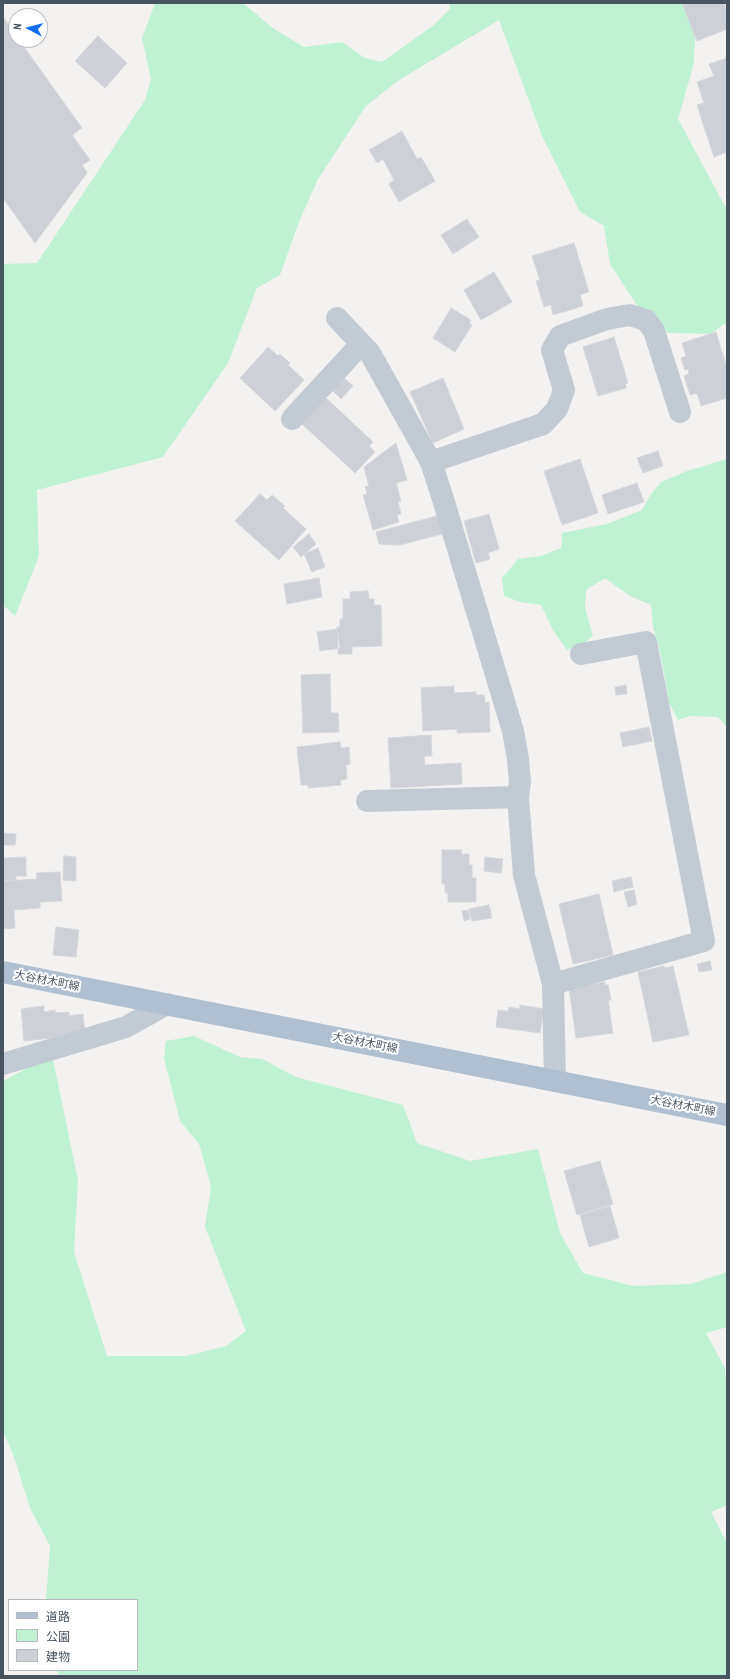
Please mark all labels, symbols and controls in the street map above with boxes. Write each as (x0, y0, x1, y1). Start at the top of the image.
north arrow (8, 8, 48, 48)
text: N (10, 23, 24, 30)
street label: 大谷材木町線 (13, 968, 81, 994)
street label: 大谷材木町線 (331, 1030, 399, 1056)
street label: 大谷材木町線 (649, 1093, 717, 1119)
legend (8, 1599, 138, 1671)
text: 道路 (46, 1609, 70, 1624)
text: 公園 (46, 1629, 70, 1644)
text: 建物 (46, 1649, 70, 1664)

